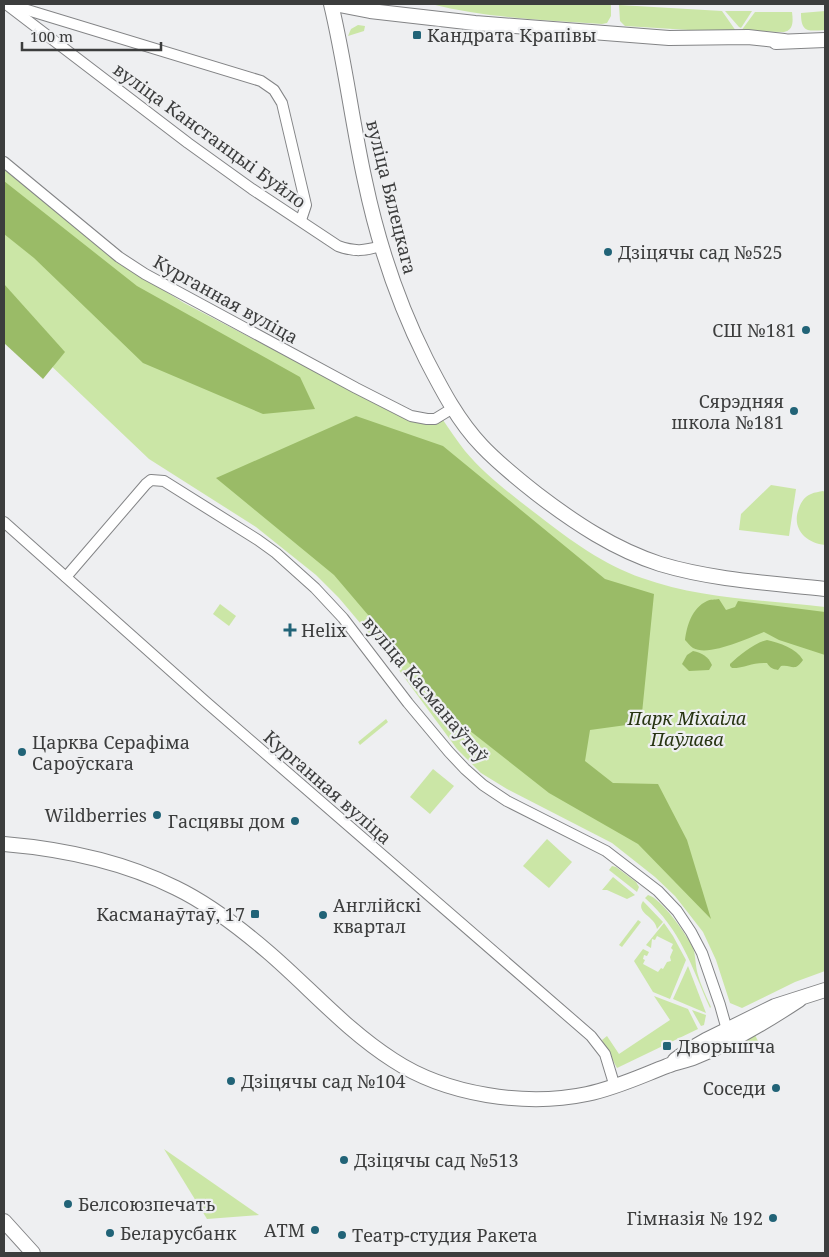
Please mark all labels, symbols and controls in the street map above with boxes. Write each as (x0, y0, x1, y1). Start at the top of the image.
scale bar (22, 20, 161, 52)
place label: Кандрата Крапівы (427, 23, 597, 47)
text: 100 m (30, 26, 73, 46)
marker: Кандрата Крапівы (411, 29, 423, 41)
street label: вуліца Канстанцыі Буйло (109, 57, 311, 213)
street label: вуліца Бялецкага (361, 117, 423, 277)
place label: Дзіцячы сад №525 (618, 240, 783, 264)
marker: Дзіцячы сад №525 (602, 246, 614, 258)
street label: Курганная вуліца (149, 249, 303, 349)
place label: СШ №181 (712, 318, 796, 342)
marker: СШ №181 (800, 324, 812, 336)
place label: Сярэдняя школа №181 (671, 389, 784, 434)
marker: Сярэдняя школа №181 (788, 405, 800, 417)
street label: вуліца Касманаўтаў (358, 611, 495, 768)
place label: Helix (301, 618, 347, 642)
marker: Helix (283, 623, 297, 637)
park label: Парк Міхаіла Паўлава (627, 706, 746, 751)
street label: Курганная вуліца (259, 725, 397, 849)
place label: Царква Серафіма Сароўскага (32, 730, 190, 775)
marker: Царква Серафіма Сароўскага (16, 746, 28, 758)
place label: Wildberries (45, 803, 147, 827)
marker: Wildberries (151, 809, 163, 821)
place label: Гасцявы дом (168, 809, 285, 833)
marker: Гасцявы дом (289, 815, 301, 827)
place label: Англійскі квартал (333, 893, 421, 938)
place label: Касманаўтаў, 17 (96, 902, 245, 926)
marker: Касманаўтаў, 17 (249, 908, 261, 920)
marker: Англійскі квартал (317, 909, 329, 921)
place label: Дворышча (677, 1034, 776, 1058)
marker: Дворышча (661, 1040, 673, 1052)
place label: Дзіцячы сад №104 (241, 1069, 406, 1093)
marker: Дзіцячы сад №104 (225, 1075, 237, 1087)
place label: Соседи (703, 1076, 766, 1100)
marker: Соседи (770, 1082, 782, 1094)
place label: Дзіцячы сад №513 (354, 1148, 519, 1172)
marker: Дзіцячы сад №513 (338, 1154, 350, 1166)
place label: Белсоюзпечать (78, 1192, 215, 1216)
marker: Белсоюзпечать (62, 1198, 74, 1210)
place label: Гімназія № 192 (626, 1206, 763, 1230)
marker: Гімназія № 192 (767, 1212, 779, 1224)
place label: АТМ (264, 1218, 305, 1242)
place label: Беларусбанк (120, 1221, 237, 1245)
place label: Театр-студия Ракета (352, 1223, 538, 1247)
marker: АТМ (309, 1224, 321, 1236)
marker: Беларусбанк (104, 1227, 116, 1239)
marker: Театр-студия Ракета (336, 1229, 348, 1241)

